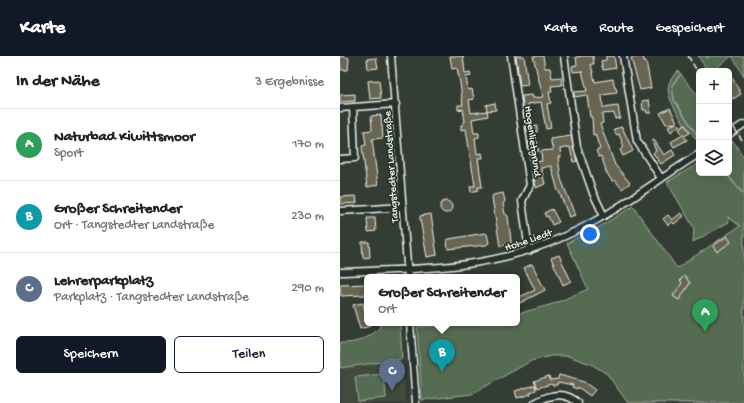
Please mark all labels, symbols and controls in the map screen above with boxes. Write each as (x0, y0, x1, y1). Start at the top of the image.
text: Karte (20, 17, 65, 40)
text: Karte (544, 20, 577, 37)
text: Route (599, 20, 633, 37)
text: Gespeichert (655, 20, 724, 37)
map controls (696, 68, 732, 176)
button: + (696, 68, 732, 104)
text: In der Nähe (16, 72, 99, 92)
text: 3 Ergebnisse (255, 75, 324, 90)
button: − (696, 104, 732, 140)
street label: Hogenlietgrund (521, 105, 543, 179)
street label: Tangstedter Landstraße (382, 110, 402, 224)
text: Naturbad Kiwittsmoor (54, 128, 195, 146)
text: A (25, 137, 33, 152)
text: 170 m (292, 137, 324, 152)
button: layers (696, 140, 732, 176)
text: Sport (54, 146, 83, 161)
text: Großer Schreitender (54, 200, 182, 218)
text: B (26, 209, 32, 224)
text: 230 m (291, 209, 324, 224)
text: Ort · Tangstedter Landstraße (54, 218, 214, 233)
your location (580, 224, 600, 244)
street label: Hohe Liedt (503, 227, 555, 255)
text: Lehrerparkplatz (54, 272, 153, 290)
popup (364, 274, 520, 326)
text: C (25, 281, 33, 296)
text: 290 m (291, 281, 324, 296)
text: Großer Schreitender (378, 284, 506, 302)
text: Parkplatz · Tangstedter Landstraße (54, 290, 249, 305)
pin: A (692, 299, 718, 332)
text: Ort (378, 302, 396, 317)
button: Speichern (16, 336, 166, 373)
button: Teilen (174, 336, 324, 373)
pin: B (429, 339, 455, 372)
pin: C (379, 358, 405, 391)

